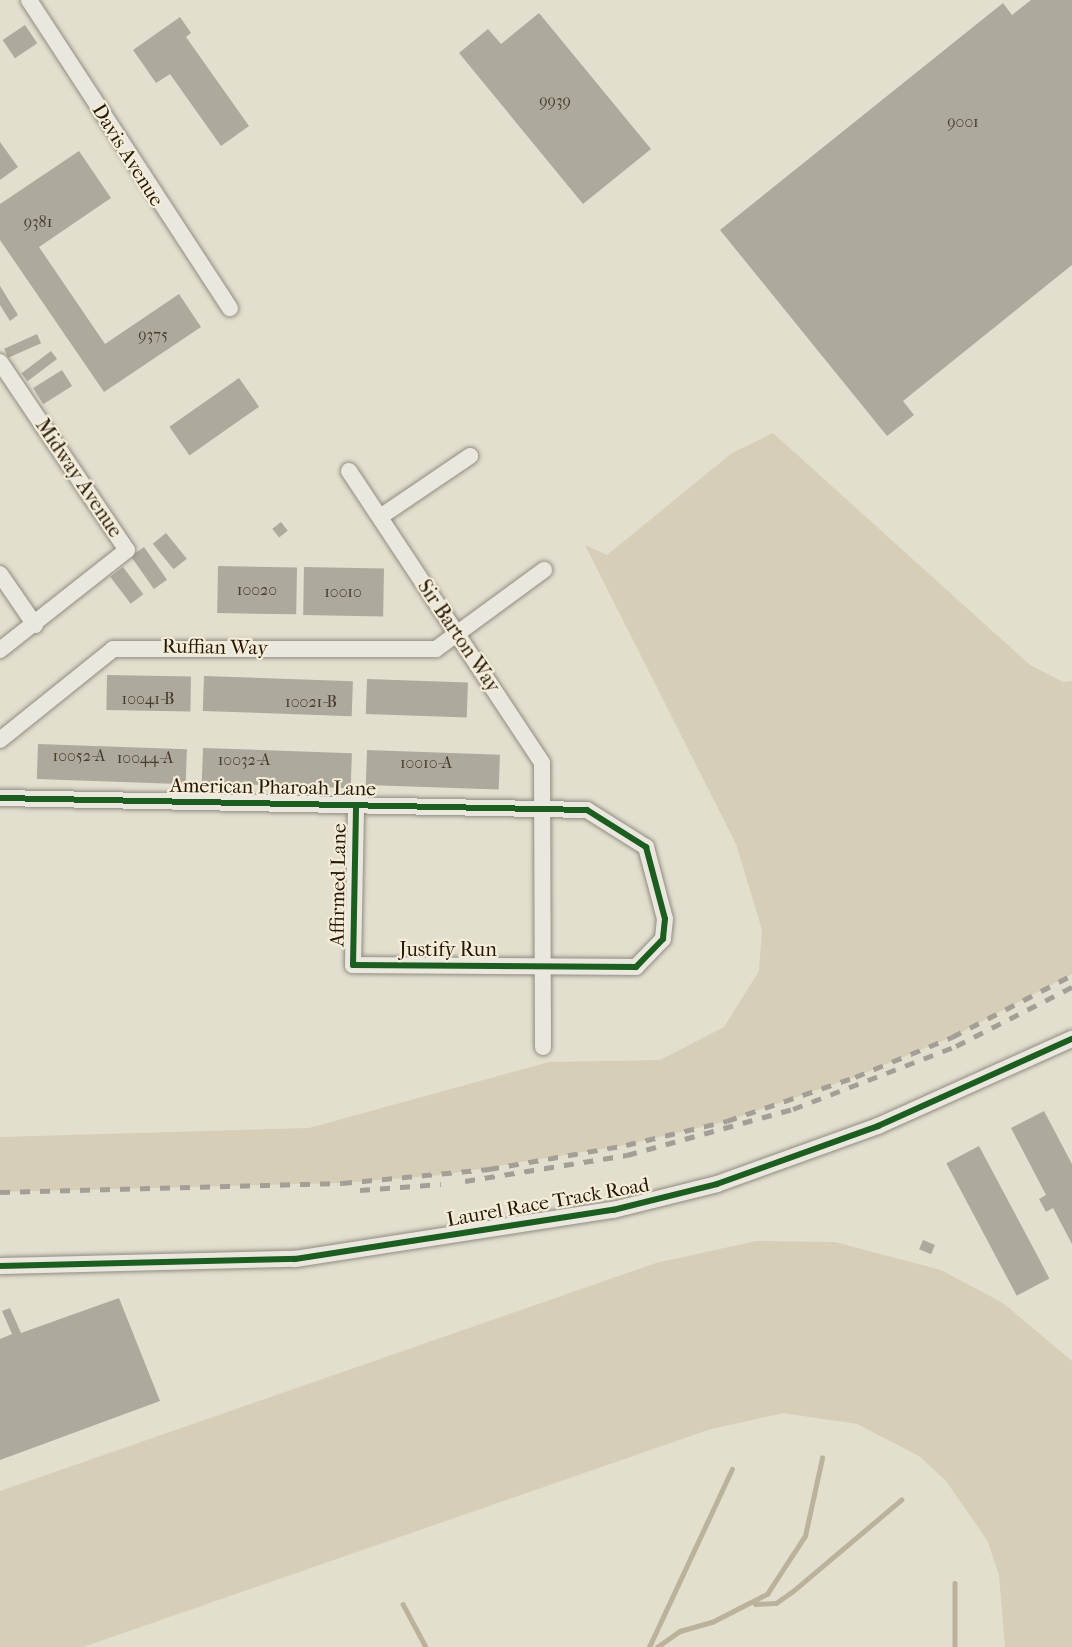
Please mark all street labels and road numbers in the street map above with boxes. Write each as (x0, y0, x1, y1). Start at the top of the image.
street label: Davis Avenue (87, 99, 169, 211)
street label: Midway Avenue (30, 414, 128, 542)
street label: Sir Barton Way (413, 575, 505, 697)
street label: Ruffian Way (162, 634, 268, 660)
street label: American Pharoah Lane (170, 773, 376, 801)
street label: Affirmed Lane (325, 823, 351, 947)
street label: Justify Run (399, 937, 497, 961)
street label: Laurel Race Track Road (445, 1172, 651, 1232)

